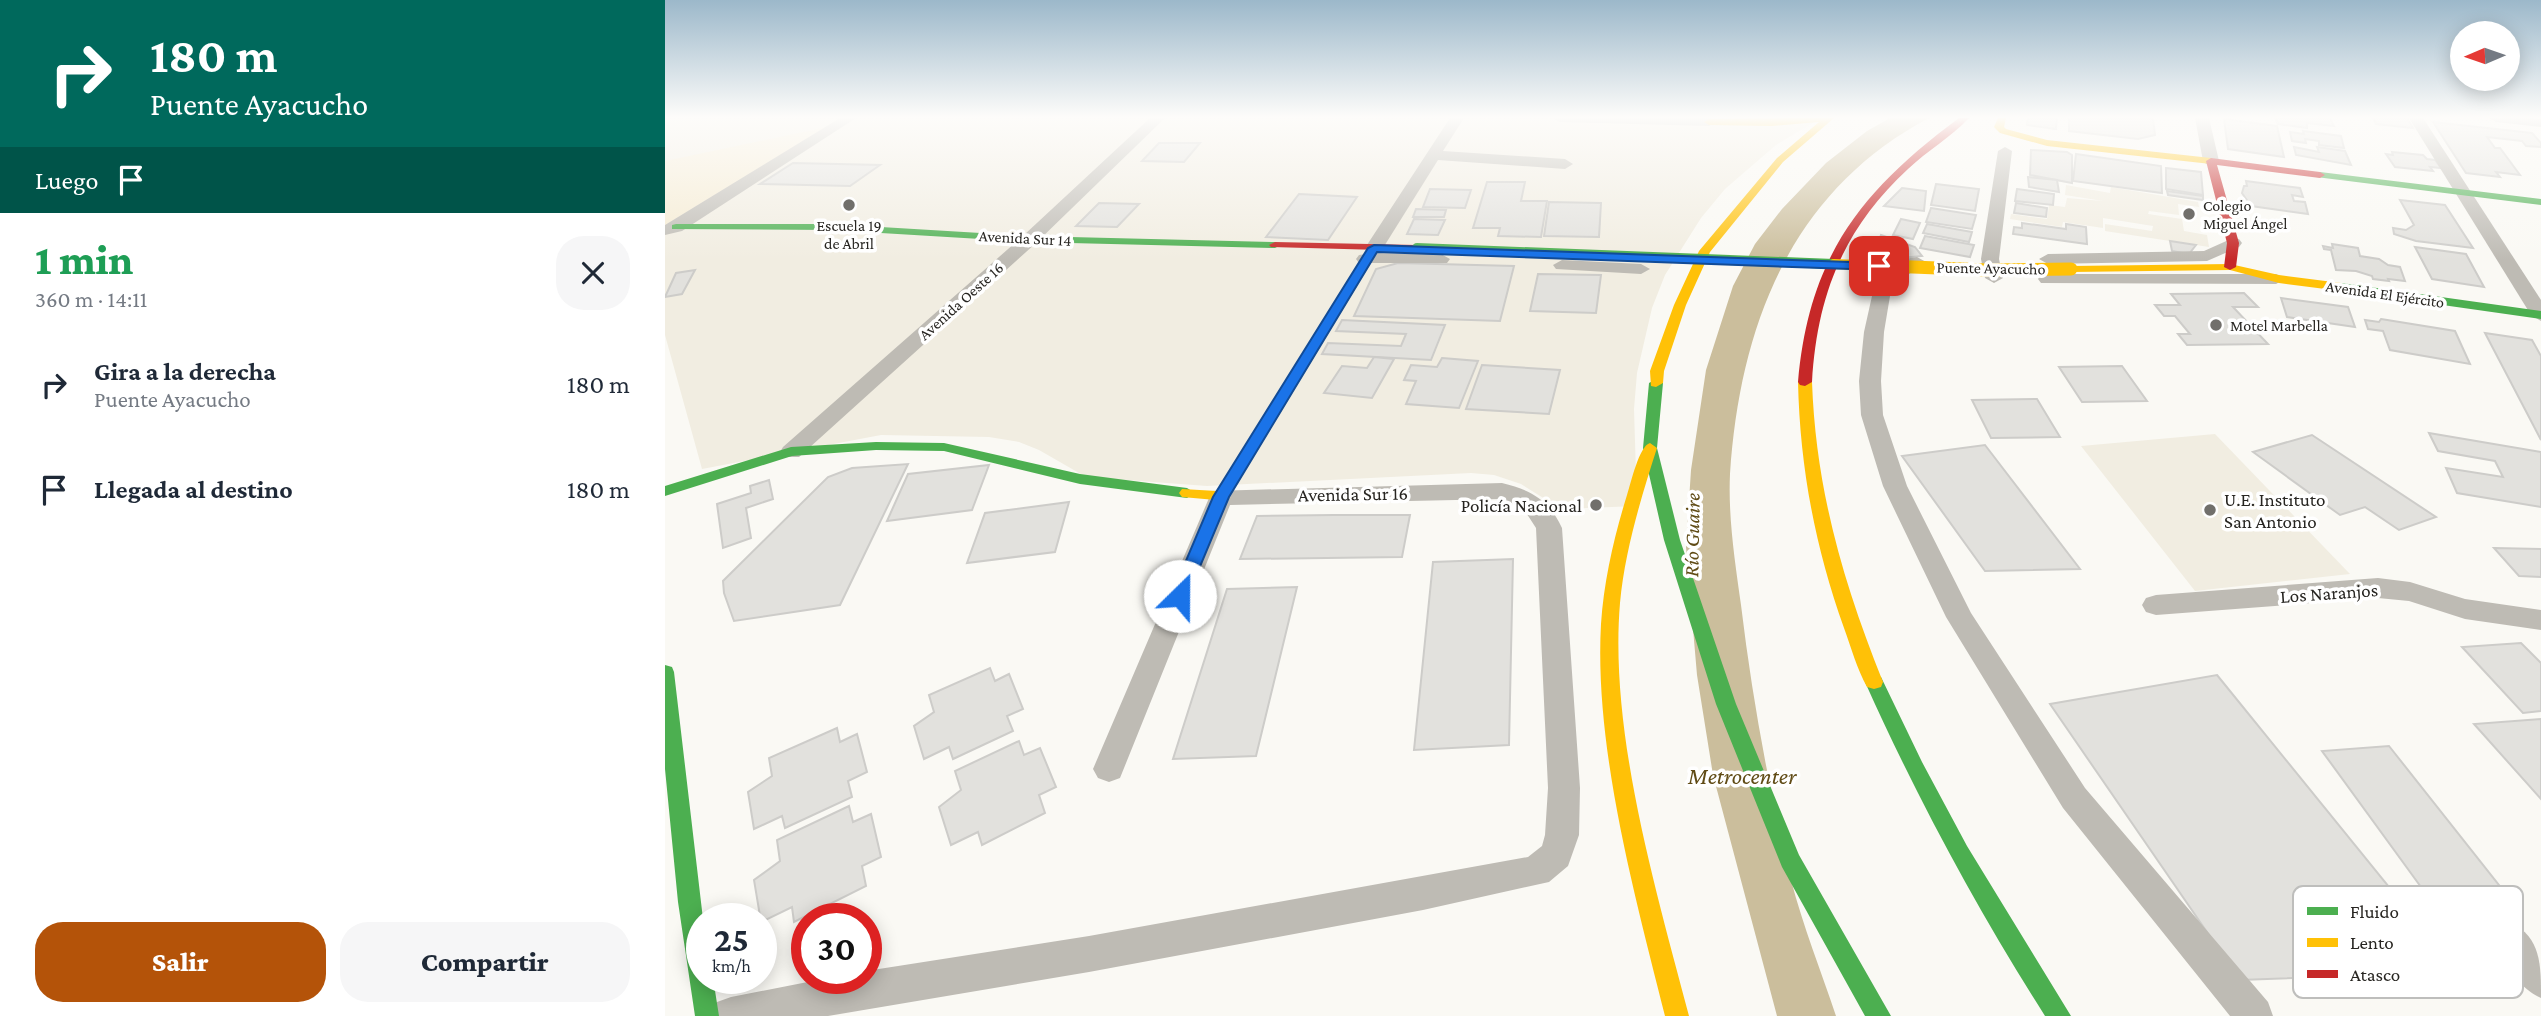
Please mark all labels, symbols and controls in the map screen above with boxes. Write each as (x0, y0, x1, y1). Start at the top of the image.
north arrow (2450, 21, 2520, 91)
map controls (2450, 21, 2520, 91)
icon: right (35, 28, 126, 119)
text: 180 m (150, 28, 278, 83)
text: Puente Ayacucho (150, 86, 368, 122)
icon: arrive (112, 161, 150, 199)
text: Luego (35, 166, 98, 195)
marker: Escuela 19 de Abril (841, 197, 857, 213)
place label: Colegio Miguel Ángel (2203, 197, 2288, 233)
marker: Colegio Miguel Ángel (2181, 206, 2197, 222)
place label: Escuela 19 de Abril (816, 217, 882, 252)
street label: Avenida Sur 14 (978, 227, 1072, 249)
text: 1 min (35, 236, 133, 283)
button: close (556, 236, 630, 310)
pin (1849, 236, 1909, 296)
icon: arrive (1860, 247, 1898, 285)
street label: Avenida Oeste 16 (915, 259, 1007, 343)
street label: Puente Ayacucho (1936, 259, 2046, 278)
street label: Avenida El Ejército (2325, 277, 2445, 312)
text: 360 m · 14:11 (35, 286, 147, 312)
marker: Motel Marbella (2208, 317, 2224, 333)
place label: Motel Marbella (2230, 317, 2329, 334)
text: Gira a la derecha (94, 357, 276, 386)
icon: right (35, 366, 73, 404)
text: 180 m (567, 370, 630, 399)
text: Puente Ayacucho (94, 386, 251, 412)
icon: arrive (35, 471, 73, 509)
text: Llegada al destino (94, 475, 293, 504)
text: 180 m (567, 475, 630, 504)
street label: Avenida Sur 16 (1298, 483, 1408, 505)
place label: U.E. Instituto San Antonio (2224, 489, 2325, 532)
water label: Río Guaire (1679, 493, 1705, 577)
place label: Policía Nacional (1461, 495, 1582, 516)
marker: Policía Nacional (1588, 497, 1604, 513)
marker: U.E. Instituto San Antonio (2202, 502, 2218, 518)
position arrow (1143, 559, 1217, 633)
street label: Los Naranjos (2279, 579, 2379, 608)
water label: Metrocenter (1687, 762, 1797, 789)
legend (2293, 886, 2523, 998)
text: Fluido (2350, 901, 2399, 922)
speed limit sign: 30 (791, 903, 882, 994)
text: 25 (714, 920, 749, 959)
button: Salir (35, 922, 326, 1002)
button: Compartir (340, 922, 630, 1002)
text: Lento (2350, 932, 2394, 953)
text: km/h (712, 956, 751, 976)
text: Atasco (2350, 964, 2400, 985)

